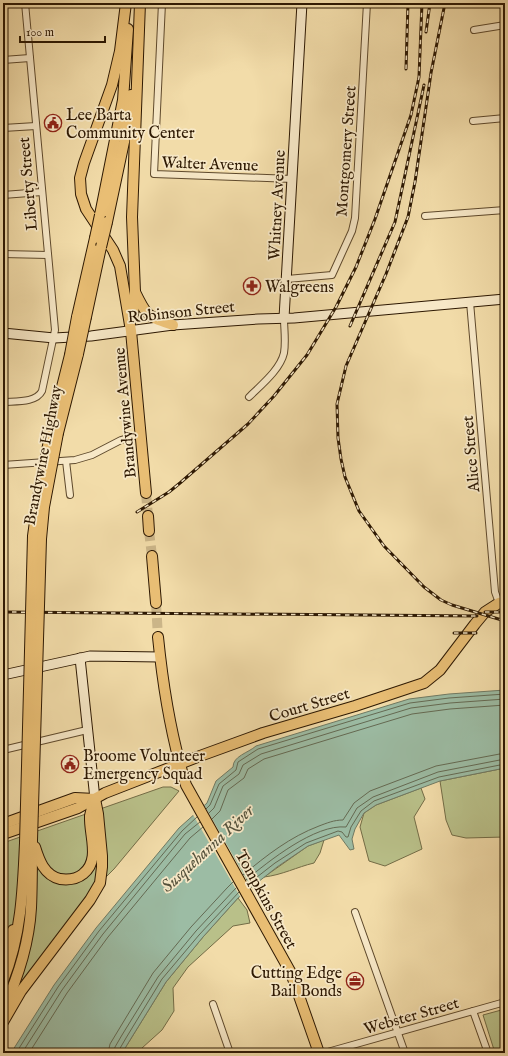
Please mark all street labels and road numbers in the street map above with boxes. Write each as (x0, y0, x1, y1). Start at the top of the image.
street label: Montgomery Street (332, 84, 362, 217)
street label: Liberty Street (15, 136, 43, 232)
street label: Whitney Avenue (265, 149, 291, 261)
street label: Walter Avenue (161, 153, 259, 177)
street label: Robinson Street (126, 297, 236, 329)
street label: Brandywine Avenue (110, 347, 142, 479)
street label: Brandywine Highway (21, 383, 67, 527)
street label: Alice Street (459, 414, 485, 494)
street label: Court Street (267, 684, 353, 728)
street label: Tompkins Street (230, 847, 301, 953)
street label: Webster Street (362, 994, 462, 1040)

